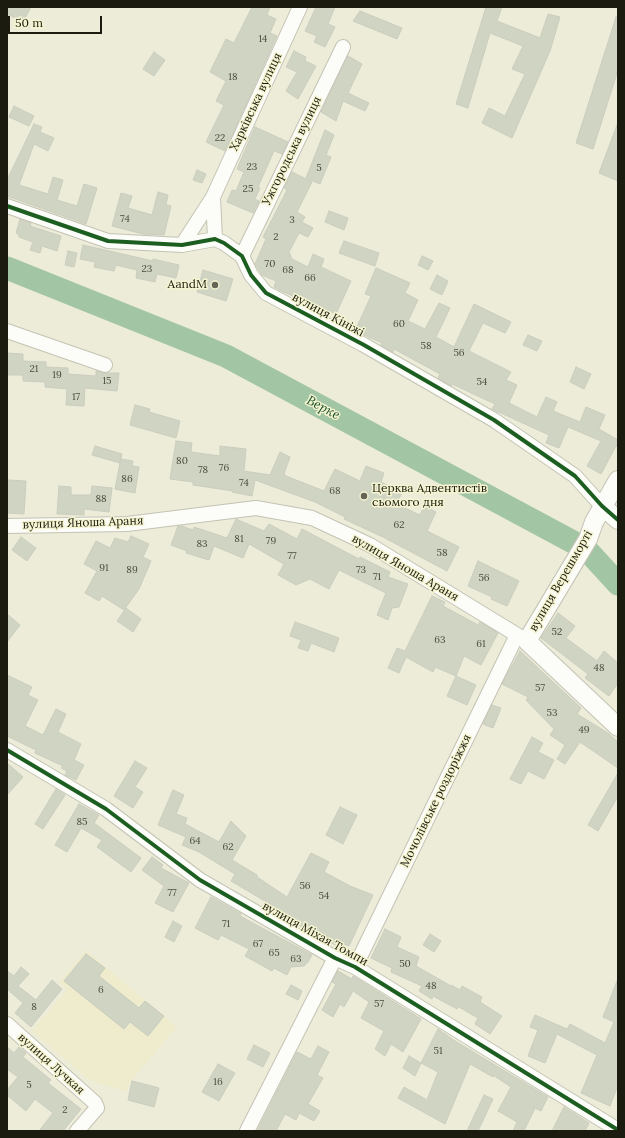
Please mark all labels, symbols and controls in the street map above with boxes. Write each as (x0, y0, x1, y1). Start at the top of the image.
scale bar (10, 8, 104, 34)
text: 50 m (15, 15, 43, 30)
house number: 14 (258, 33, 268, 45)
street label: Харківська вулиця (227, 51, 285, 153)
house number: 18 (228, 71, 238, 83)
street label: Ужгородська вулиця (259, 94, 325, 208)
house number: 22 (215, 132, 225, 144)
house number: 23 (247, 161, 257, 173)
house number: 5 (316, 162, 322, 174)
house number: 25 (243, 183, 253, 195)
house number: 74 (120, 213, 130, 225)
house number: 3 (289, 214, 295, 226)
house number: 2 (273, 231, 279, 243)
house number: 70 (265, 258, 275, 270)
house number: 23 (142, 263, 152, 275)
house number: 68 (282, 264, 294, 276)
house number: 66 (304, 272, 316, 284)
place label: AandM (168, 278, 207, 292)
marker: AandM (210, 280, 220, 290)
street label: вулиця Кініжі (290, 290, 366, 340)
house number: 60 (393, 318, 405, 330)
house number: 58 (420, 340, 432, 352)
house number: 56 (453, 347, 465, 359)
house number: 21 (29, 363, 39, 375)
house number: 19 (52, 369, 62, 381)
house number: 15 (102, 375, 112, 387)
house number: 54 (477, 376, 487, 388)
house number: 17 (72, 391, 80, 403)
water label: Верке (304, 393, 342, 423)
house number: 80 (176, 455, 188, 467)
house number: 76 (219, 462, 229, 474)
house number: 78 (198, 464, 208, 476)
house number: 86 (121, 473, 133, 485)
house number: 74 (239, 477, 249, 489)
place label: Церква Адвентистів сьомого дня (372, 482, 487, 510)
house number: 68 (329, 485, 341, 497)
marker: Церква Адвентистів сьомого дня (359, 491, 369, 501)
house number: 88 (95, 493, 107, 505)
street label: вулиця Яноша Араня (22, 514, 144, 532)
house number: 62 (393, 519, 405, 531)
street label: вулиця Верешморті (526, 528, 596, 634)
street label: вулиця Яноша Араня (349, 532, 461, 604)
house number: 81 (234, 533, 244, 545)
house number: 79 (266, 535, 276, 547)
house number: 83 (196, 538, 208, 550)
house number: 58 (436, 547, 448, 559)
house number: 77 (287, 550, 297, 562)
house number: 91 (99, 562, 109, 574)
house number: 89 (126, 564, 138, 576)
house number: 73 (356, 564, 366, 576)
house number: 71 (373, 571, 381, 583)
house number: 56 (478, 572, 490, 584)
house number: 52 (552, 626, 562, 638)
house number: 63 (434, 634, 446, 646)
house number: 61 (476, 638, 486, 650)
house number: 48 (593, 662, 605, 674)
house number: 57 (535, 682, 545, 694)
house number: 53 (546, 707, 558, 719)
house number: 49 (578, 724, 590, 736)
street label: Мочолівське роздоріжжя (397, 732, 475, 870)
house number: 85 (76, 816, 88, 828)
house number: 64 (189, 835, 201, 847)
house number: 62 (222, 841, 234, 853)
house number: 56 (299, 880, 311, 892)
house number: 77 (167, 887, 177, 899)
house number: 54 (319, 890, 329, 902)
street label: вулиця Міхая Томпи (260, 899, 370, 969)
house number: 71 (222, 918, 230, 930)
house number: 67 (253, 938, 263, 950)
house number: 65 (268, 947, 280, 959)
house number: 63 (290, 953, 302, 965)
house number: 50 (399, 958, 411, 970)
house number: 48 (425, 980, 437, 992)
house number: 6 (98, 984, 104, 996)
house number: 57 (374, 998, 384, 1010)
house number: 8 (31, 1001, 37, 1013)
street label: вулиця Лучкая (15, 1030, 87, 1098)
house number: 51 (433, 1045, 443, 1057)
house number: 16 (213, 1076, 223, 1088)
house number: 5 (26, 1079, 32, 1091)
house number: 2 (62, 1104, 68, 1116)

